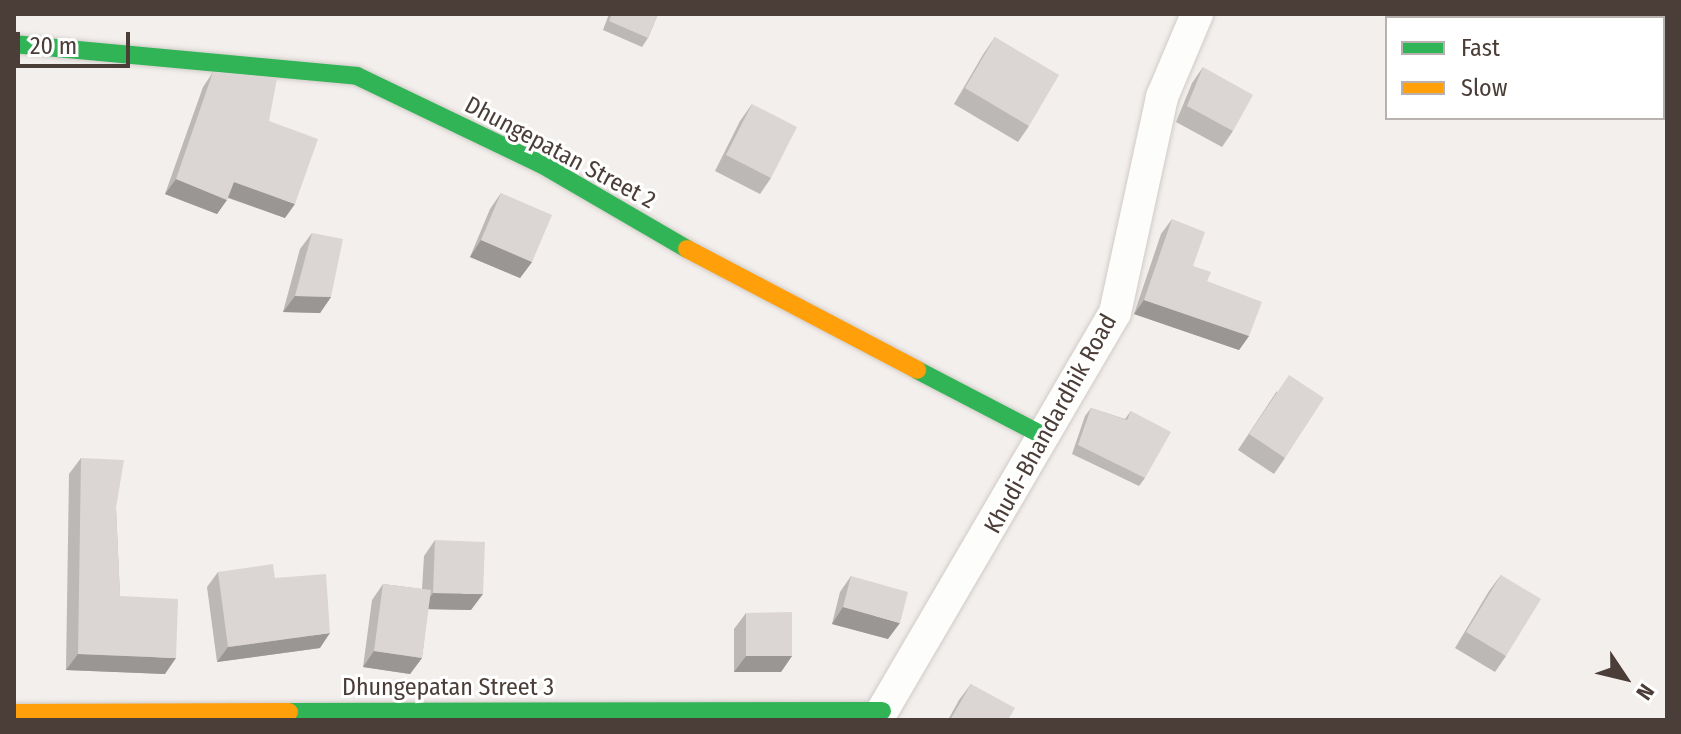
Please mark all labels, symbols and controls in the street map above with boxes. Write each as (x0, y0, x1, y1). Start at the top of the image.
scale bar (20, 16, 134, 66)
legend (1385, 16, 1665, 120)
text: 20 m (30, 32, 77, 60)
text: Fast (1461, 34, 1500, 62)
text: Slow (1461, 74, 1507, 102)
street label: Dhungepatan Street 2 (460, 91, 660, 215)
street label: Khudi-Bhandardhik Road (979, 309, 1123, 539)
north arrow (1585, 638, 1665, 718)
street label: Dhungepatan Street 3 (342, 674, 554, 702)
text: N (1630, 679, 1660, 705)

